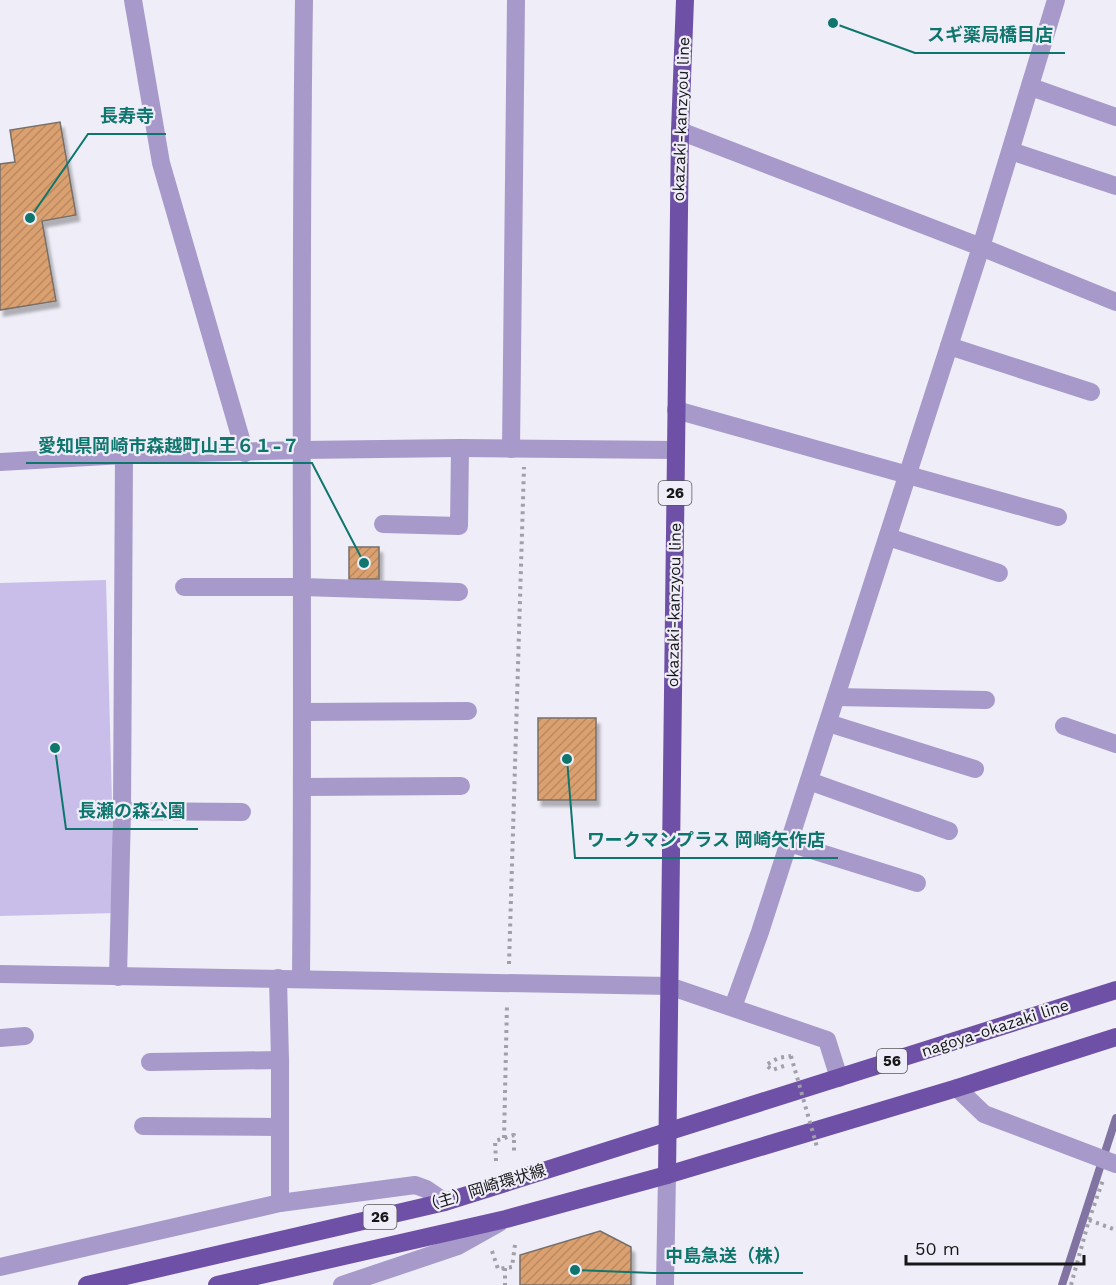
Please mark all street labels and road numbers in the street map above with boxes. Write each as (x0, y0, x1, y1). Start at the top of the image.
street label: okazaki-kanzyou line (669, 36, 693, 202)
road number: 26 (658, 481, 692, 505)
street label: okazaki-kanzyou line (663, 523, 685, 687)
street label: nagoya-okazaki line (919, 995, 1071, 1061)
road number: 56 (877, 1049, 907, 1073)
street label: （主）岡崎環状線 (420, 1160, 548, 1216)
road number: 26 (364, 1205, 397, 1229)

